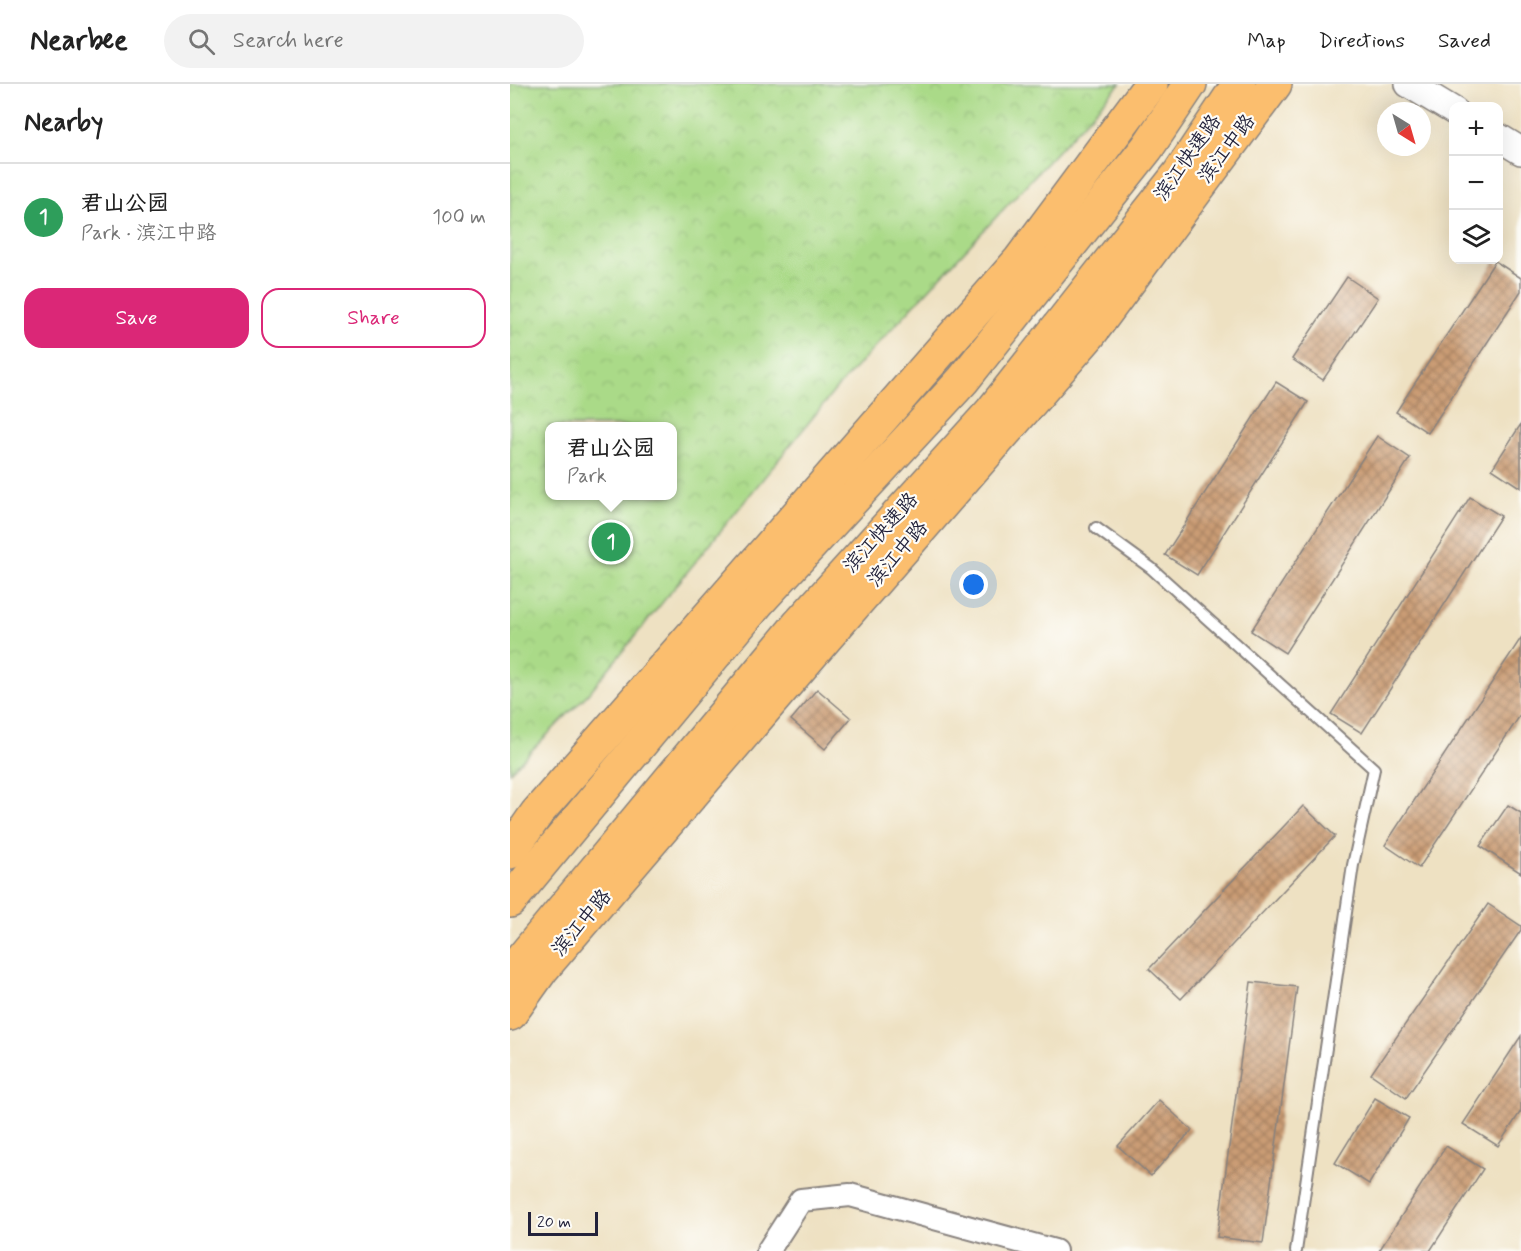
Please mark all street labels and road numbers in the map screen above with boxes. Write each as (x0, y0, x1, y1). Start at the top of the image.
street label: 滨江快速路 (1148, 108, 1228, 207)
street label: 滨江中路 (1192, 108, 1262, 189)
street label: 滨江快速路 (838, 486, 925, 579)
street label: 滨江中路 (862, 514, 935, 593)
street label: 滨江中路 (546, 883, 619, 962)

